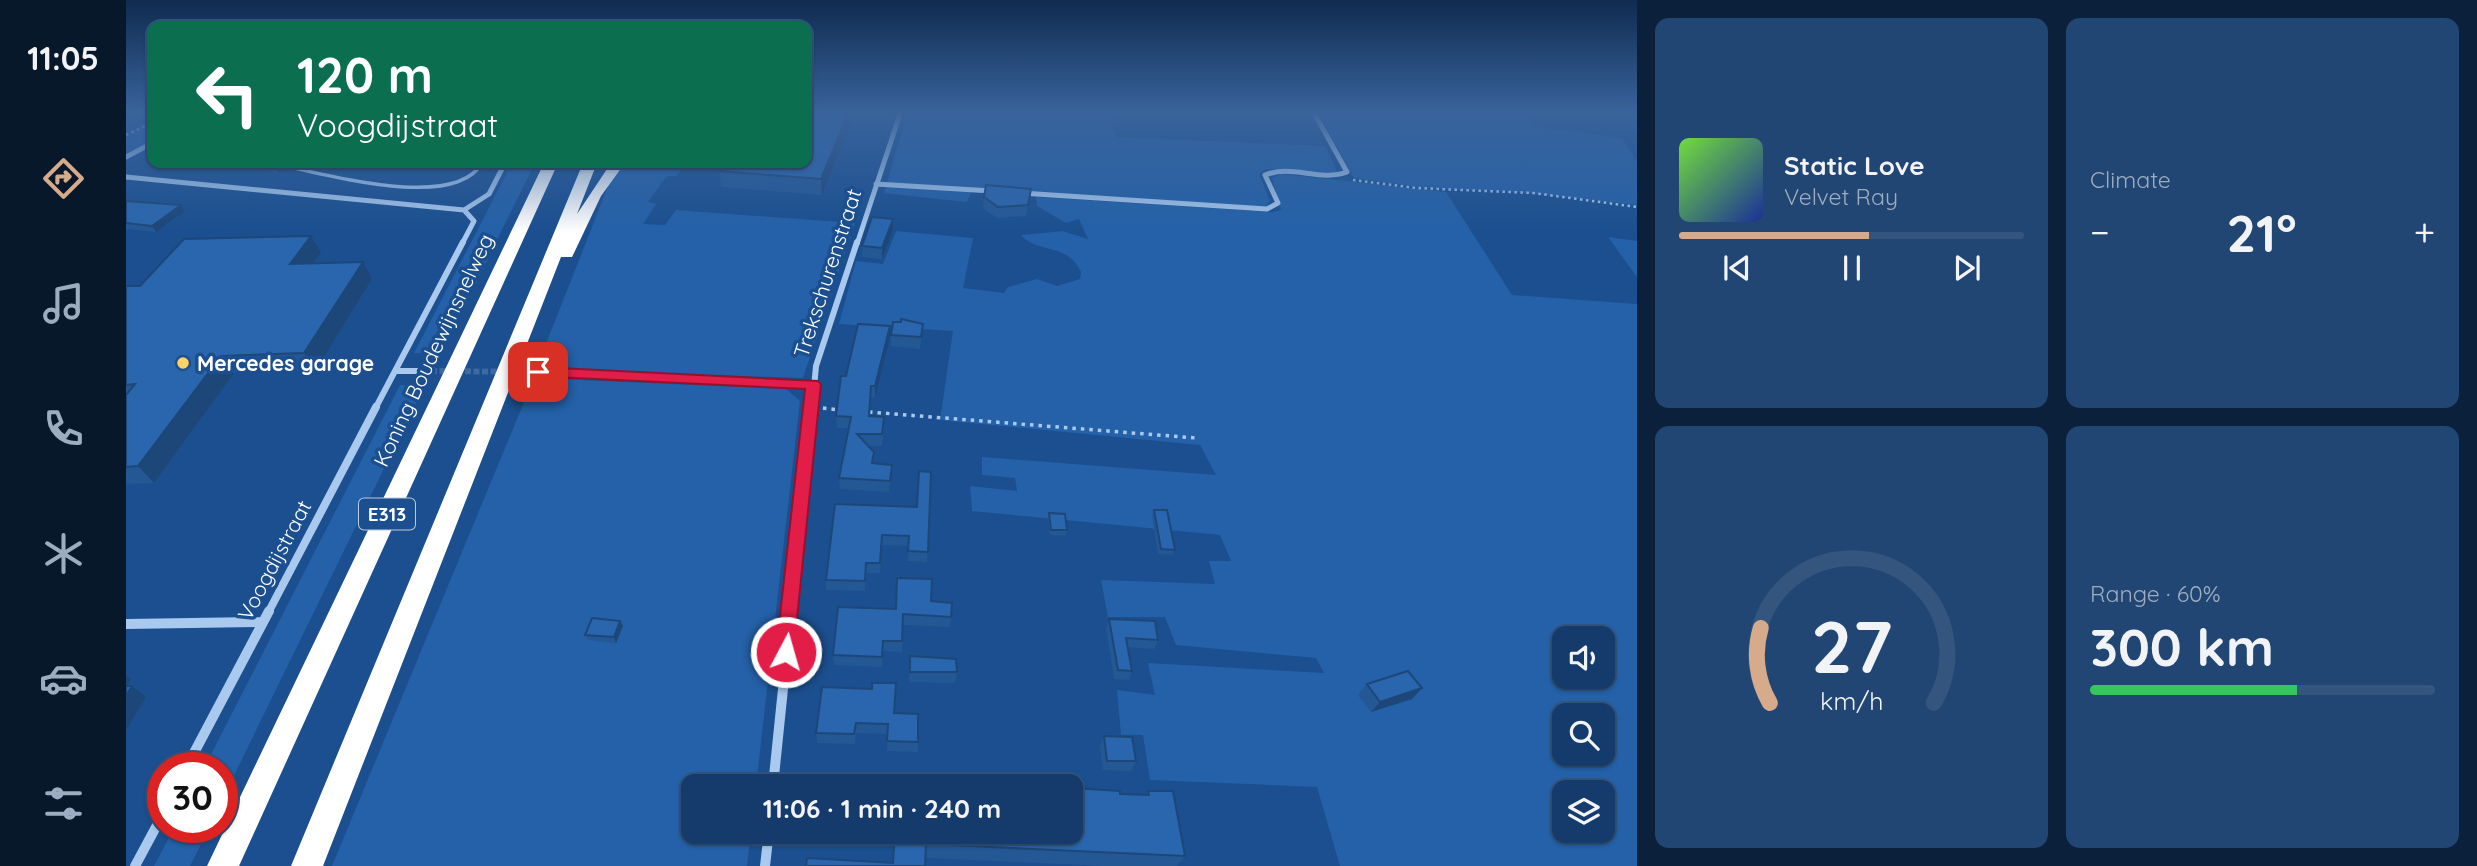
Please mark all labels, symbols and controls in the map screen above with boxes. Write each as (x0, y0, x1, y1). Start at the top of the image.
text: 11:05 (27, 38, 99, 78)
text: 120 m (297, 44, 433, 105)
icon: left (182, 49, 273, 140)
text: Voogdijstraat (297, 105, 498, 145)
text: Static Love (1784, 149, 1925, 182)
icon: directions (39, 154, 88, 203)
text: Climate (2090, 165, 2171, 194)
text: Velvet Ray (1784, 182, 1898, 211)
street label: Trekschurenstraat (787, 185, 867, 361)
text: 21° (2227, 200, 2297, 265)
text: − (2090, 208, 2110, 256)
text: + (2414, 208, 2435, 256)
street label: Koning Boudewijnsnelweg (368, 229, 498, 471)
icon: previous (1718, 249, 1756, 287)
icon: pause (1833, 249, 1871, 287)
icon: next (1948, 249, 1986, 287)
icon: music (39, 279, 88, 328)
pin (508, 342, 568, 402)
place label: Mercedes garage (197, 350, 374, 376)
icon: arrive (519, 353, 557, 391)
marker: Mercedes garage (175, 355, 191, 371)
icon: phone (39, 404, 88, 453)
street label: Voogdijstraat (232, 496, 316, 624)
road number: E313 (359, 499, 415, 530)
icon: climate (39, 529, 88, 578)
text: Range · 60% (2090, 579, 2221, 608)
text: 27 (1811, 600, 1892, 691)
text: 300 km (2090, 614, 2274, 679)
position arrow (749, 615, 823, 689)
map controls (1552, 626, 1615, 843)
button: sound (1552, 626, 1615, 689)
icon: car (39, 654, 88, 703)
text: km/h (1820, 685, 1883, 716)
button: search (1552, 703, 1615, 766)
speed limit sign: 30 (147, 752, 238, 843)
icon: filters (39, 779, 88, 828)
button: layers (1552, 780, 1615, 843)
text: 11:06 · 1 min · 240 m (763, 792, 1001, 825)

